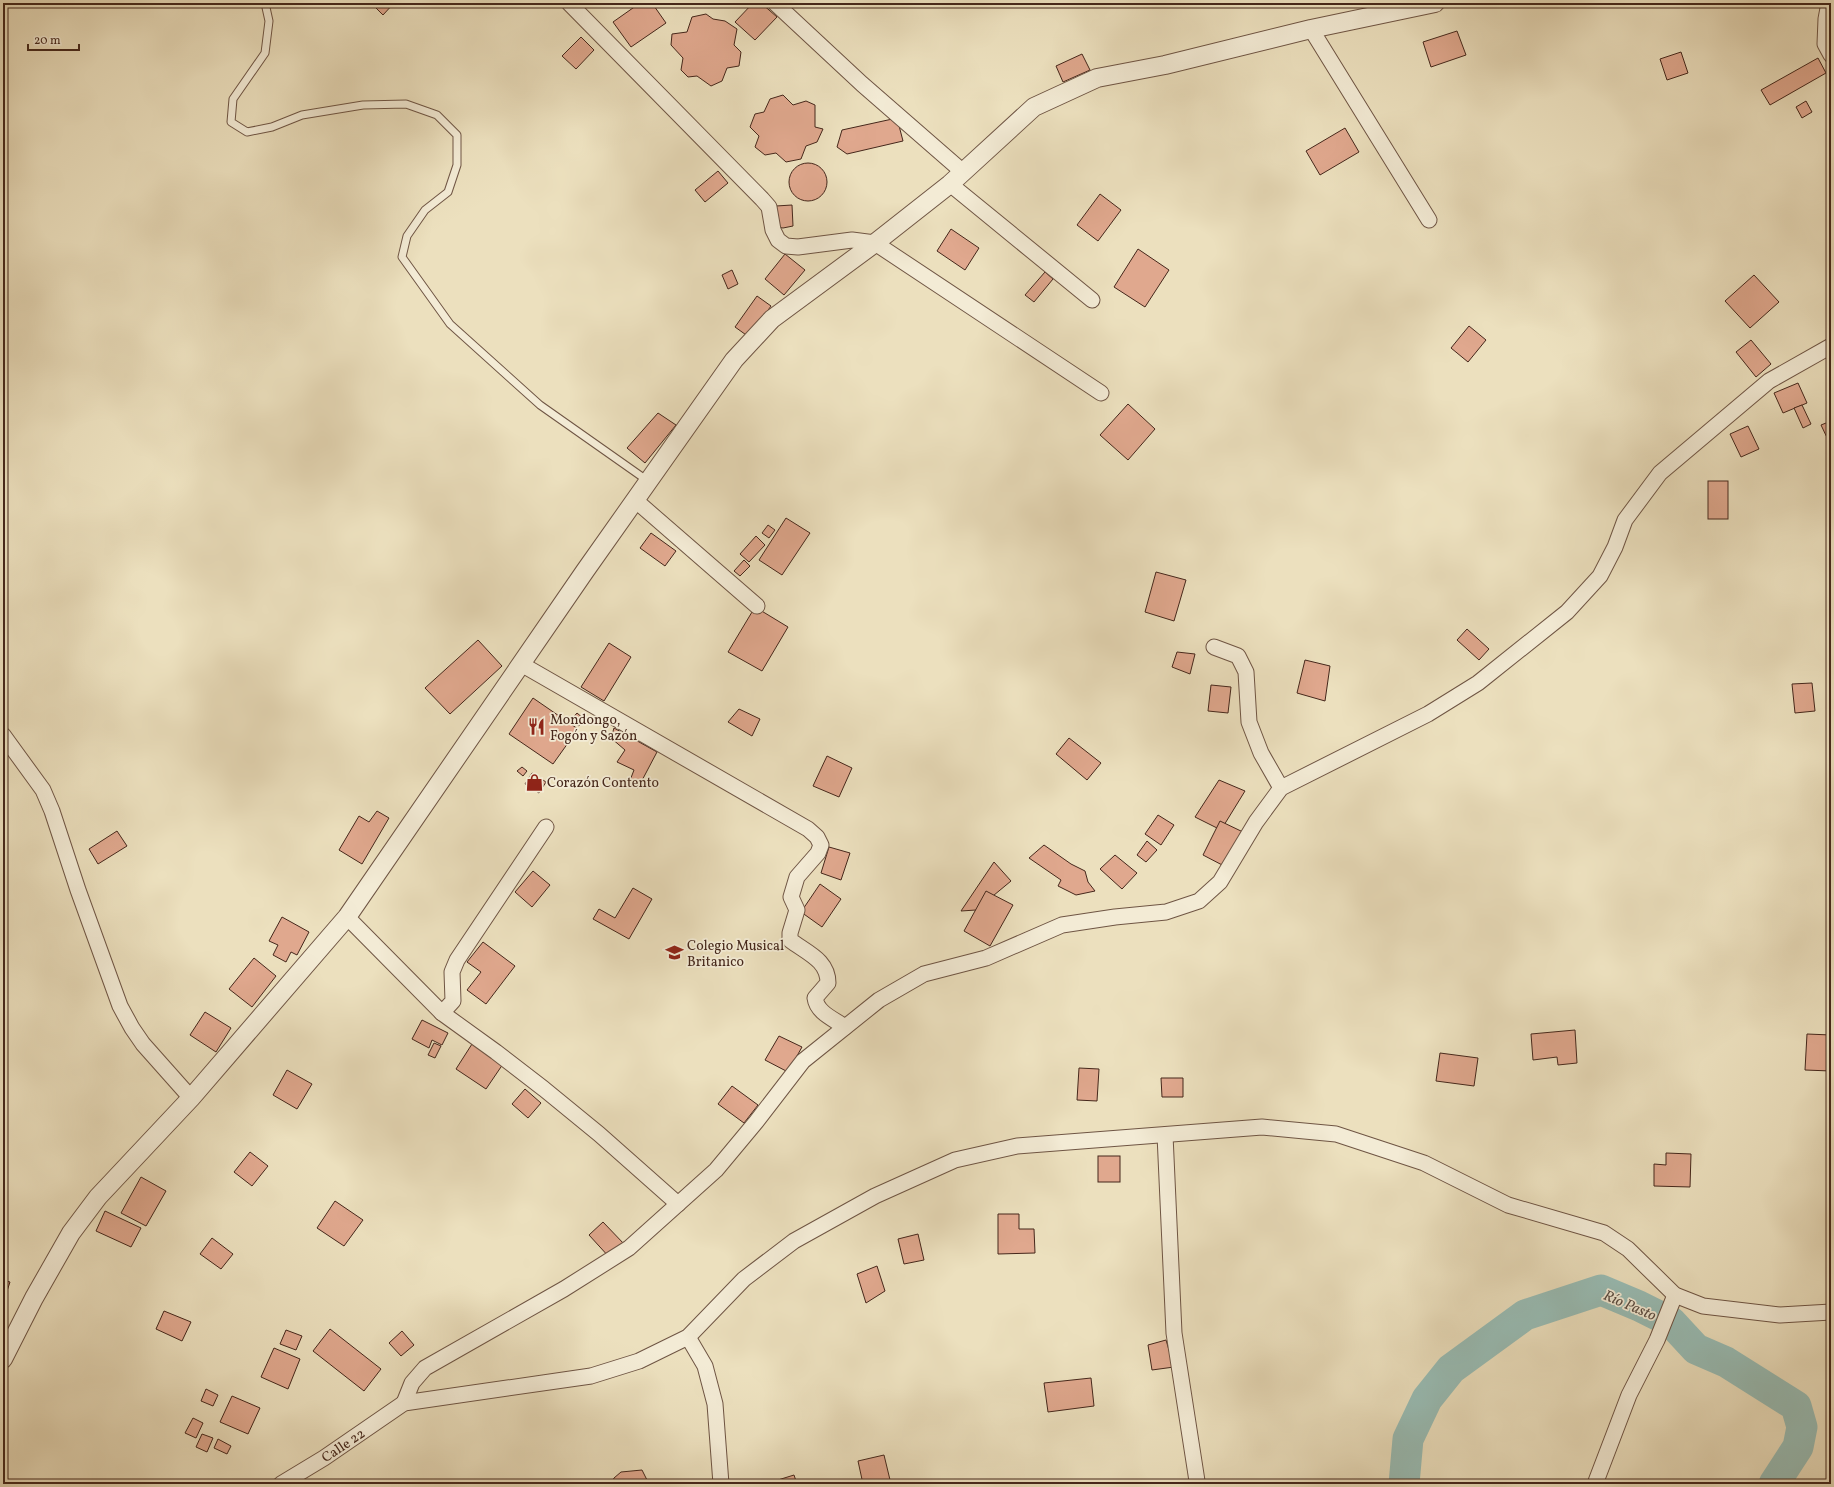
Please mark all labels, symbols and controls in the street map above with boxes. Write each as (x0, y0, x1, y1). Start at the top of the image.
scale bar (28, 26, 79, 52)
text: 20 m (34, 33, 61, 49)
place label: Mondongo, Fogón y Sazón (550, 711, 637, 746)
restaurant icon: Mondongo, Fogón y Sazón (527, 717, 547, 737)
shop icon: Corazón Contento (524, 772, 544, 792)
place label: Corazón Contento (547, 774, 659, 793)
place label: Colegio Musical Britanico (687, 937, 784, 972)
school or university icon: Colegio Musical Britanico (664, 943, 684, 963)
water label: Río Pasto (1600, 1286, 1659, 1327)
street label: Calle 22 (318, 1425, 369, 1468)

